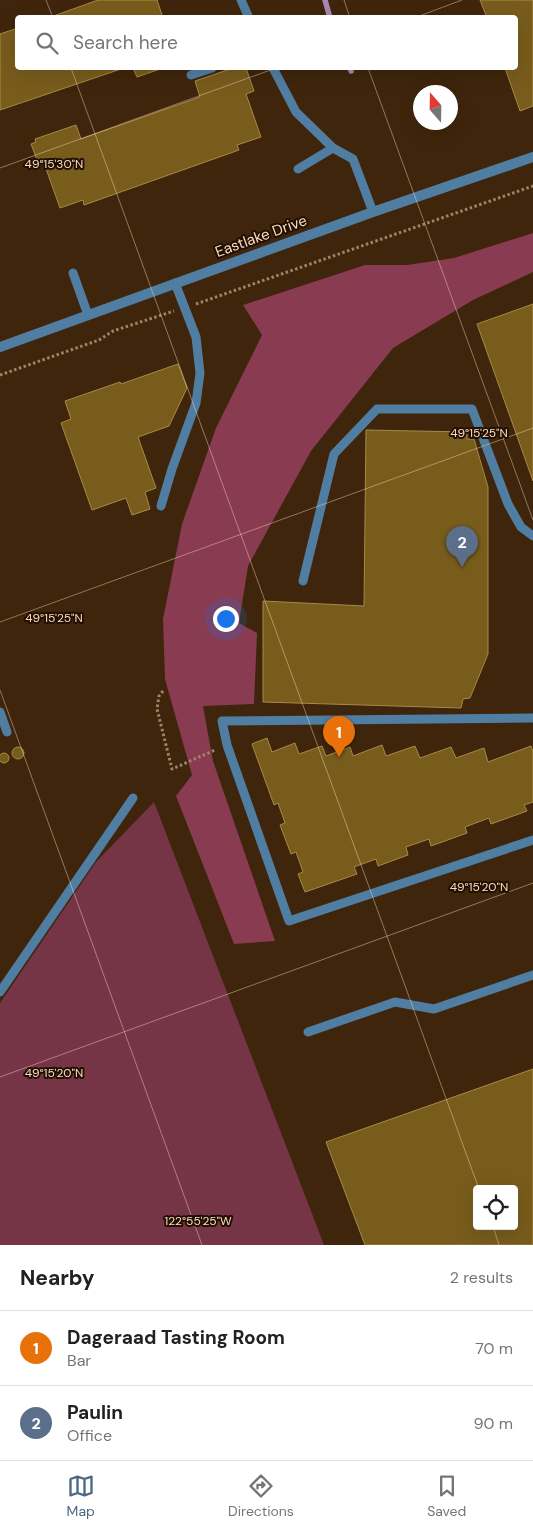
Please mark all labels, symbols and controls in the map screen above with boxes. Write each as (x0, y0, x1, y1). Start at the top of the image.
search box (15, 15, 518, 70)
icon: search (33, 29, 61, 57)
text: Search here (73, 30, 178, 55)
north arrow (413, 85, 458, 130)
text: 49°15'30"N (25, 156, 83, 172)
street label: Eastlake Drive (212, 210, 310, 262)
text: 49°15'25"N (450, 425, 508, 441)
pin: 2 (446, 526, 478, 567)
your location (213, 606, 239, 632)
text: 49°15'25"N (25, 610, 83, 626)
pin: 1 (323, 716, 355, 757)
text: 49°15'20"N (450, 879, 508, 895)
text: 49°15'20"N (25, 1065, 83, 1081)
map controls (473, 1185, 518, 1230)
button: locate (473, 1185, 518, 1230)
text: 122°55'25"W (164, 1213, 232, 1229)
text: Nearby (20, 1264, 94, 1292)
text: 2 results (450, 1267, 513, 1288)
text: Dageraad Tasting Room (67, 1325, 285, 1350)
text: 1 (33, 1338, 39, 1359)
text: 70 m (475, 1338, 513, 1359)
text: Bar (67, 1350, 91, 1371)
text: Paulin (67, 1400, 123, 1425)
text: 2 (31, 1413, 41, 1434)
text: 90 m (473, 1413, 513, 1434)
text: Office (67, 1425, 112, 1446)
tab: Map (67, 1472, 95, 1520)
tab: Directions (228, 1472, 294, 1520)
tab: Saved (427, 1472, 466, 1520)

